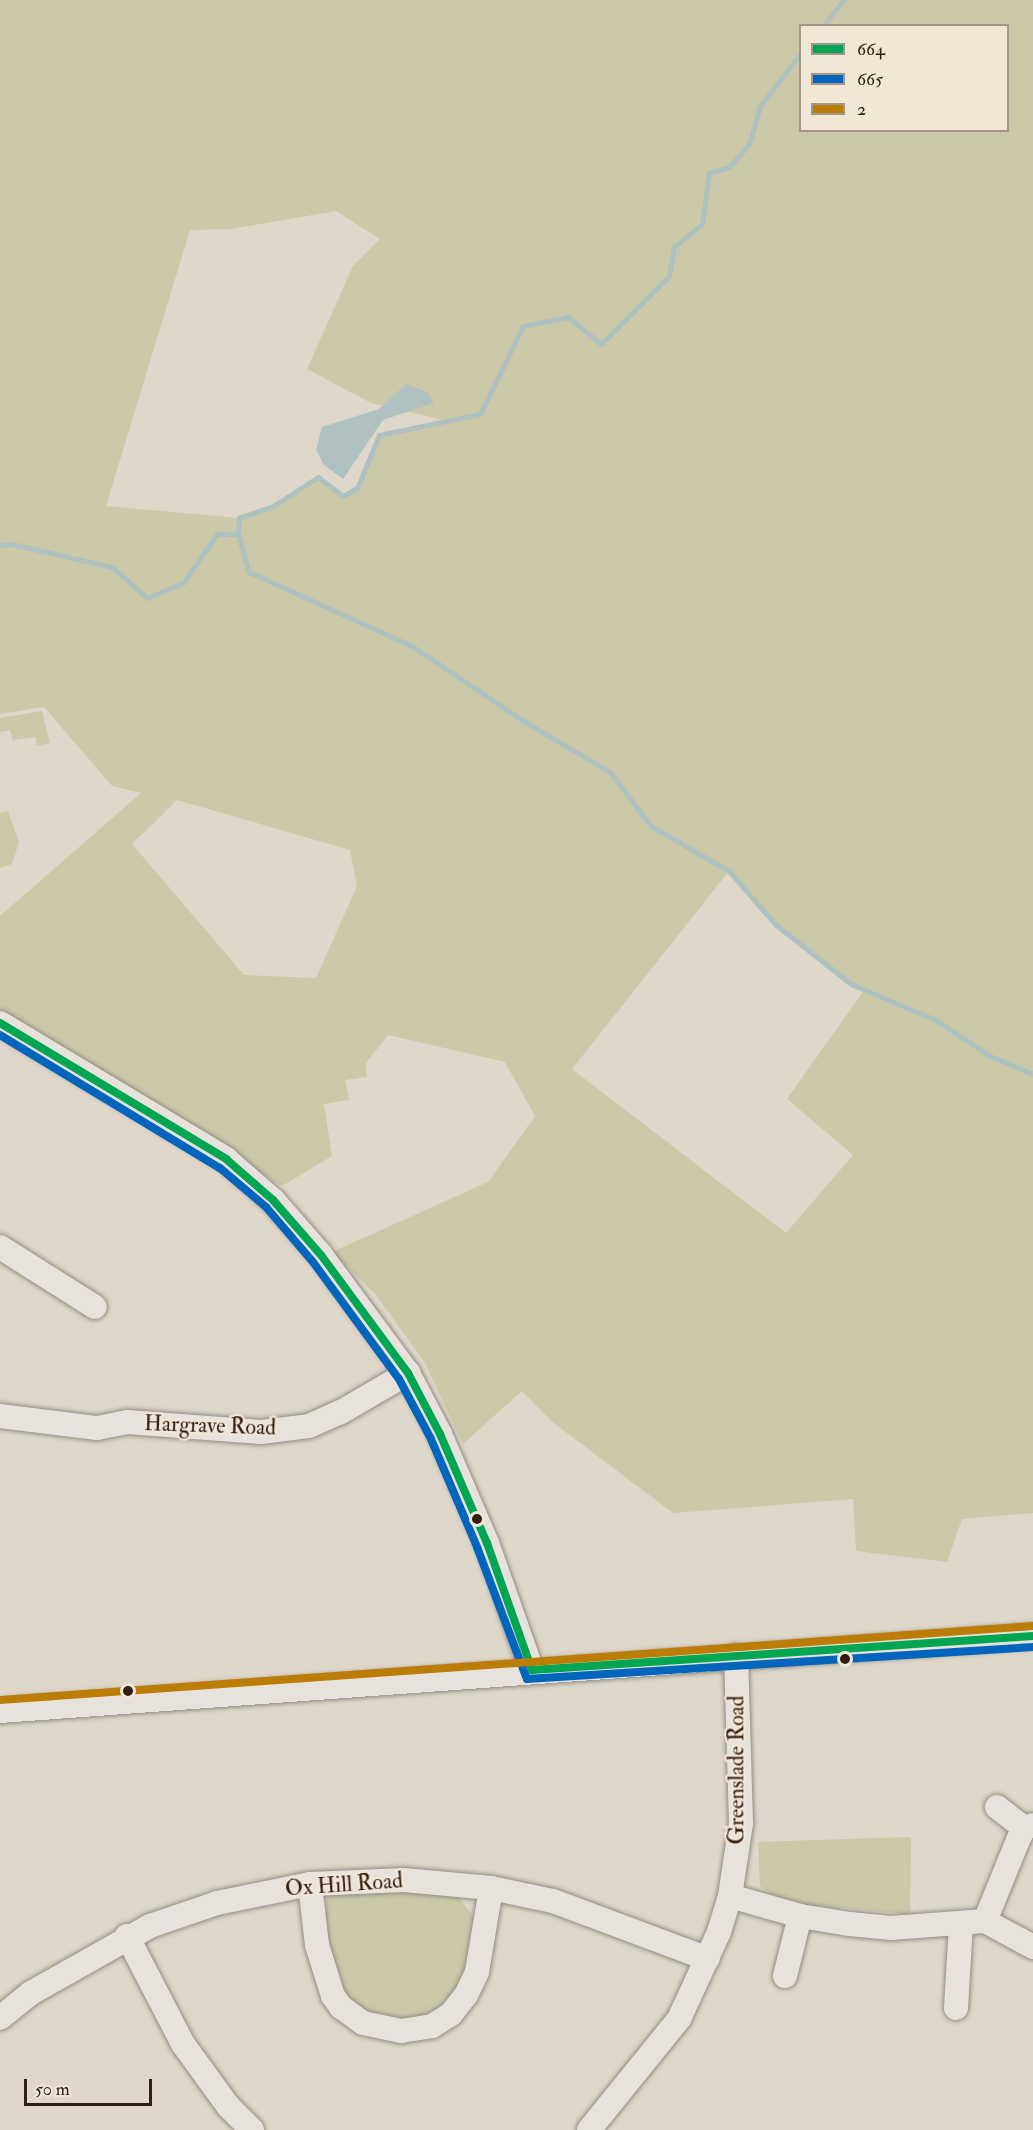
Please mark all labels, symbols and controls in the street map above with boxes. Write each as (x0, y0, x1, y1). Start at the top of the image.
legend (799, 24, 1009, 132)
text: 664 (857, 38, 885, 61)
text: 665 (857, 68, 883, 91)
text: 2 (857, 98, 866, 121)
street label: Hargrave Road (144, 1411, 276, 1441)
unlabelled marker (471, 1513, 483, 1525)
unlabelled marker (839, 1653, 851, 1665)
unlabelled marker (122, 1685, 134, 1697)
street label: Greenslade Road (724, 1695, 750, 1845)
street label: Ox Hill Road (284, 1868, 404, 1902)
scale bar (27, 2067, 154, 2105)
text: 50 m (35, 2078, 70, 2101)

